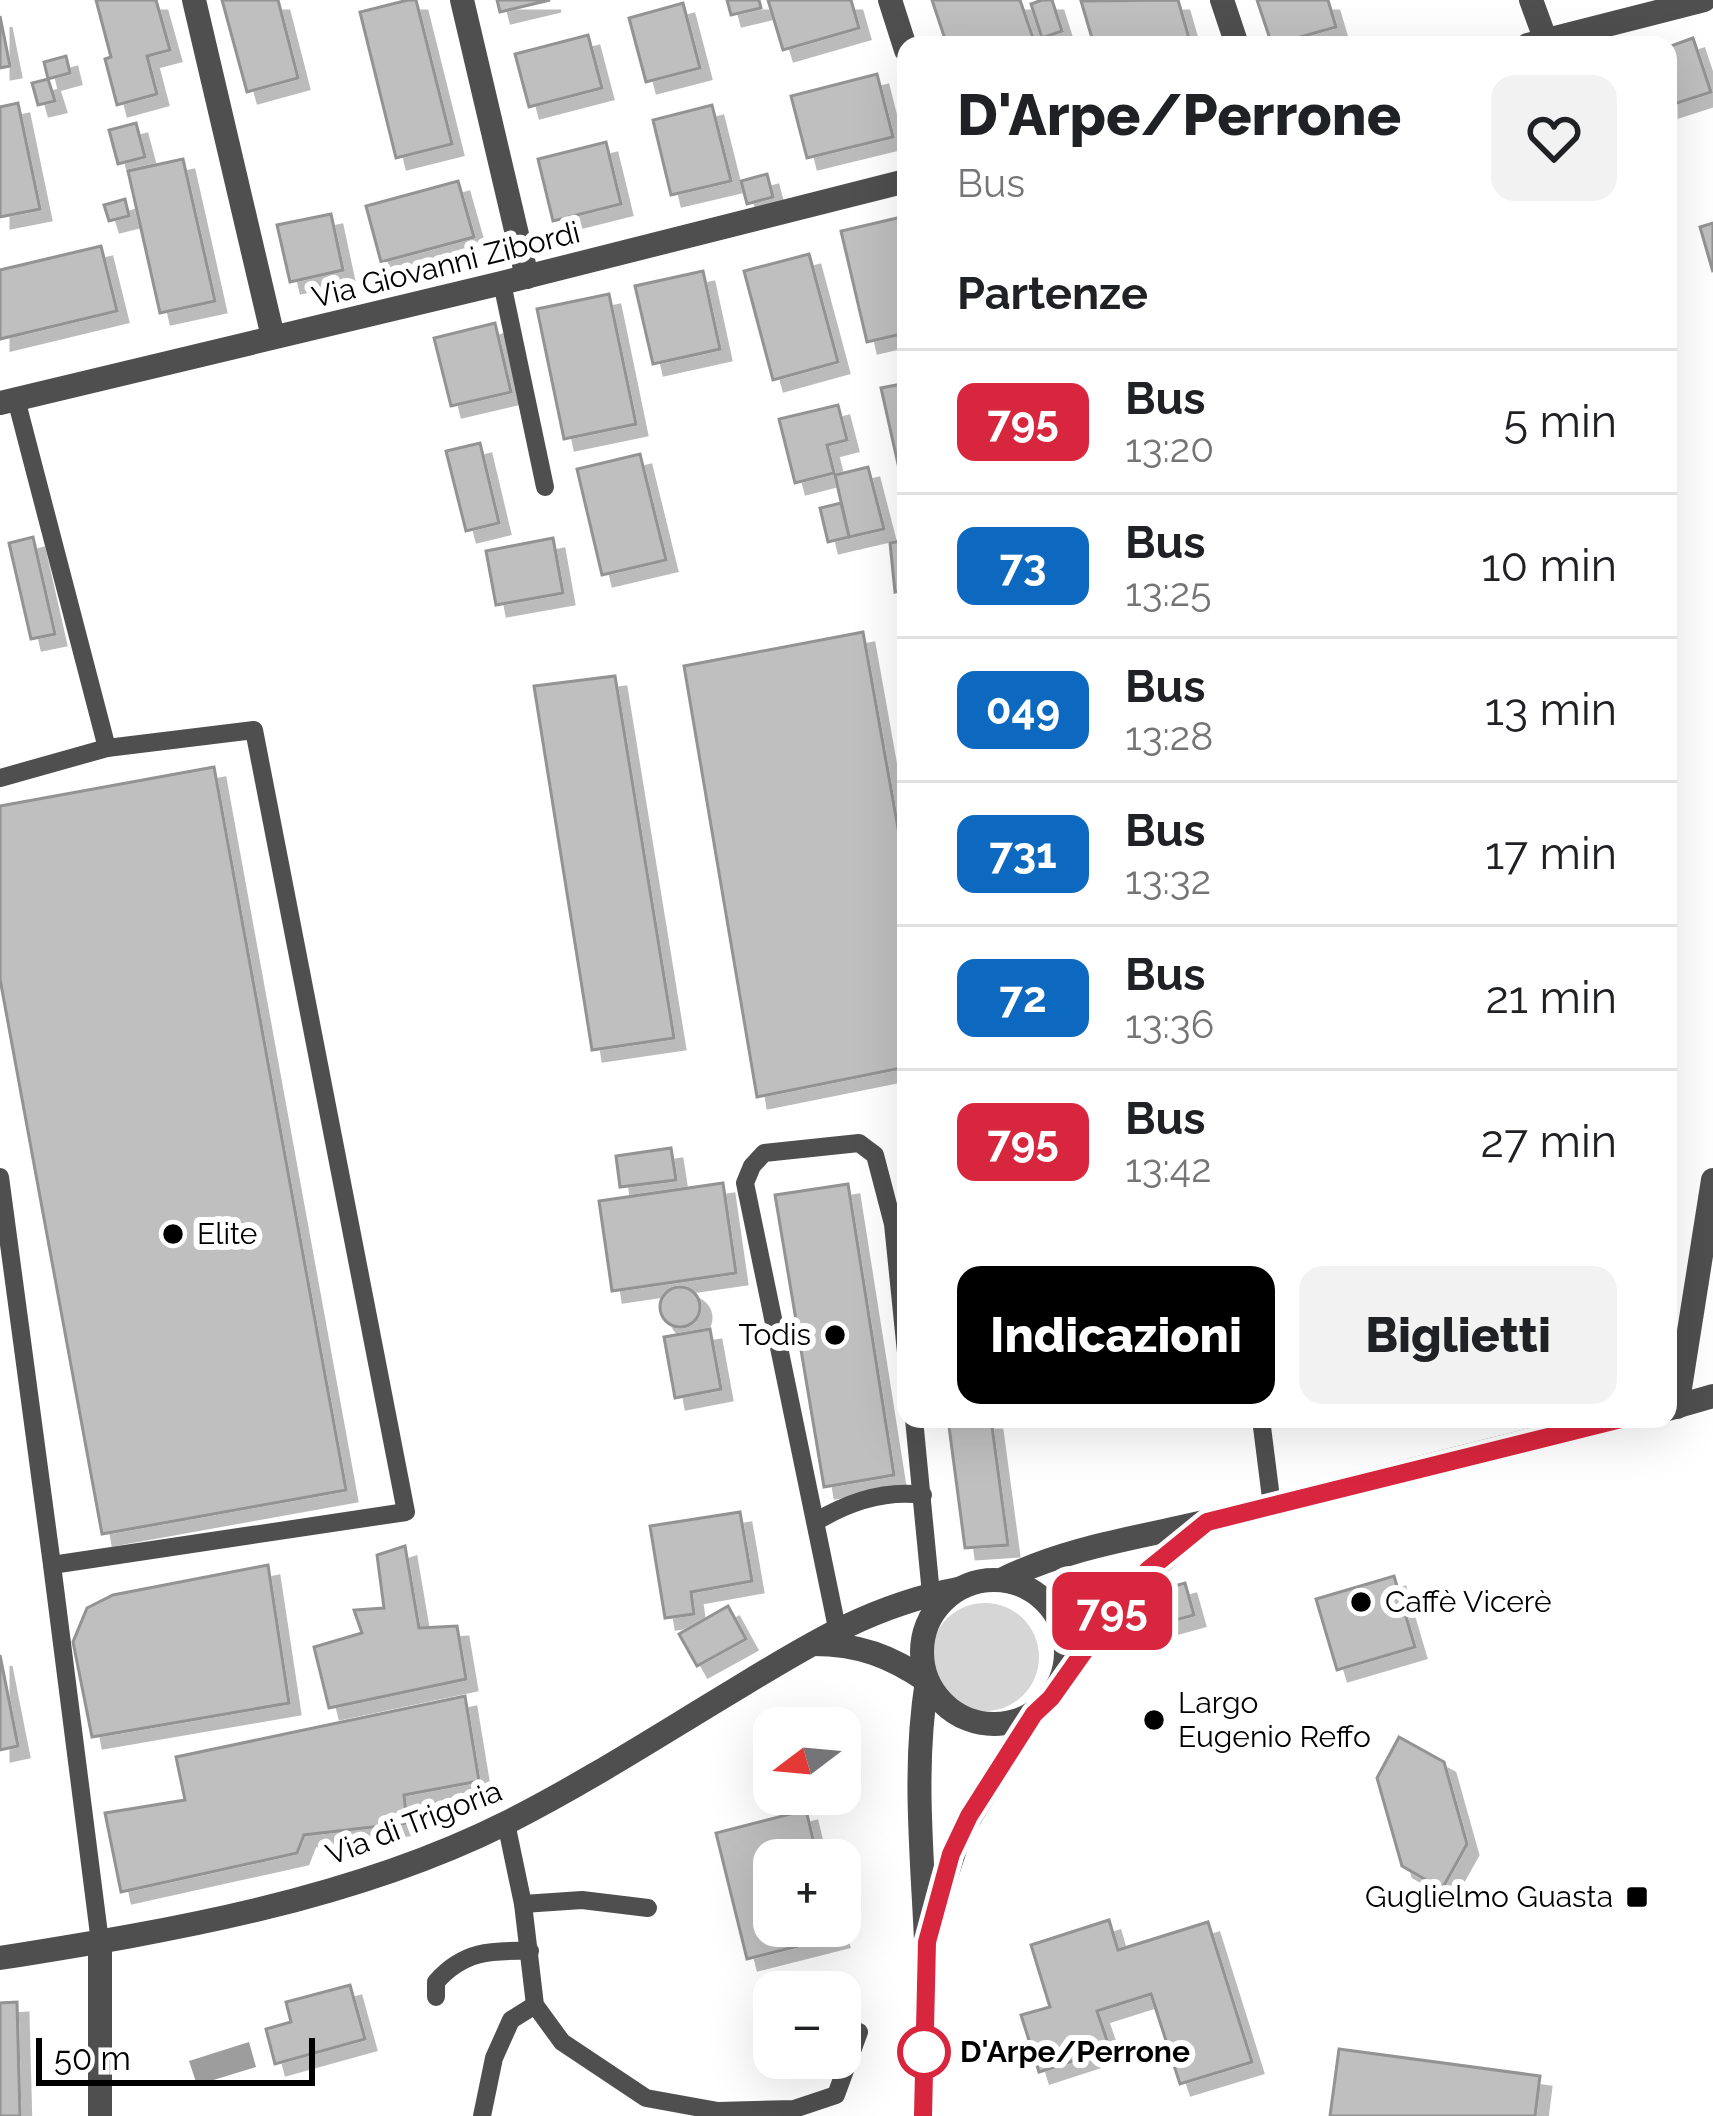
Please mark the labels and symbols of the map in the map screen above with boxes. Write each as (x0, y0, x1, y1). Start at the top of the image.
street label: Via Giovanni Zibordi (309, 214, 583, 315)
place label: Elite (197, 1216, 257, 1251)
marker: Elite (160, 1221, 186, 1247)
place label: Todis (739, 1317, 811, 1352)
marker: Todis (822, 1322, 848, 1348)
line badge: 795 (1043, 1572, 1181, 1650)
place label: Caffè Vicerè (1385, 1584, 1552, 1619)
marker: Caffè Vicerè (1348, 1589, 1374, 1615)
place label: Largo Eugenio Reffo (1178, 1685, 1371, 1754)
north arrow (753, 1707, 861, 1815)
marker: Largo Eugenio Reffo (1141, 1707, 1167, 1733)
street label: Via di Trigoria (321, 1773, 507, 1872)
place label: Guglielmo Guasta (1365, 1879, 1613, 1914)
marker: Guglielmo Guasta (1624, 1884, 1650, 1910)
marker: D'Arpe/Perrone (899, 2027, 949, 2077)
scale bar (36, 2032, 315, 2085)
place label: D'Arpe/Perrone (960, 2034, 1190, 2069)

